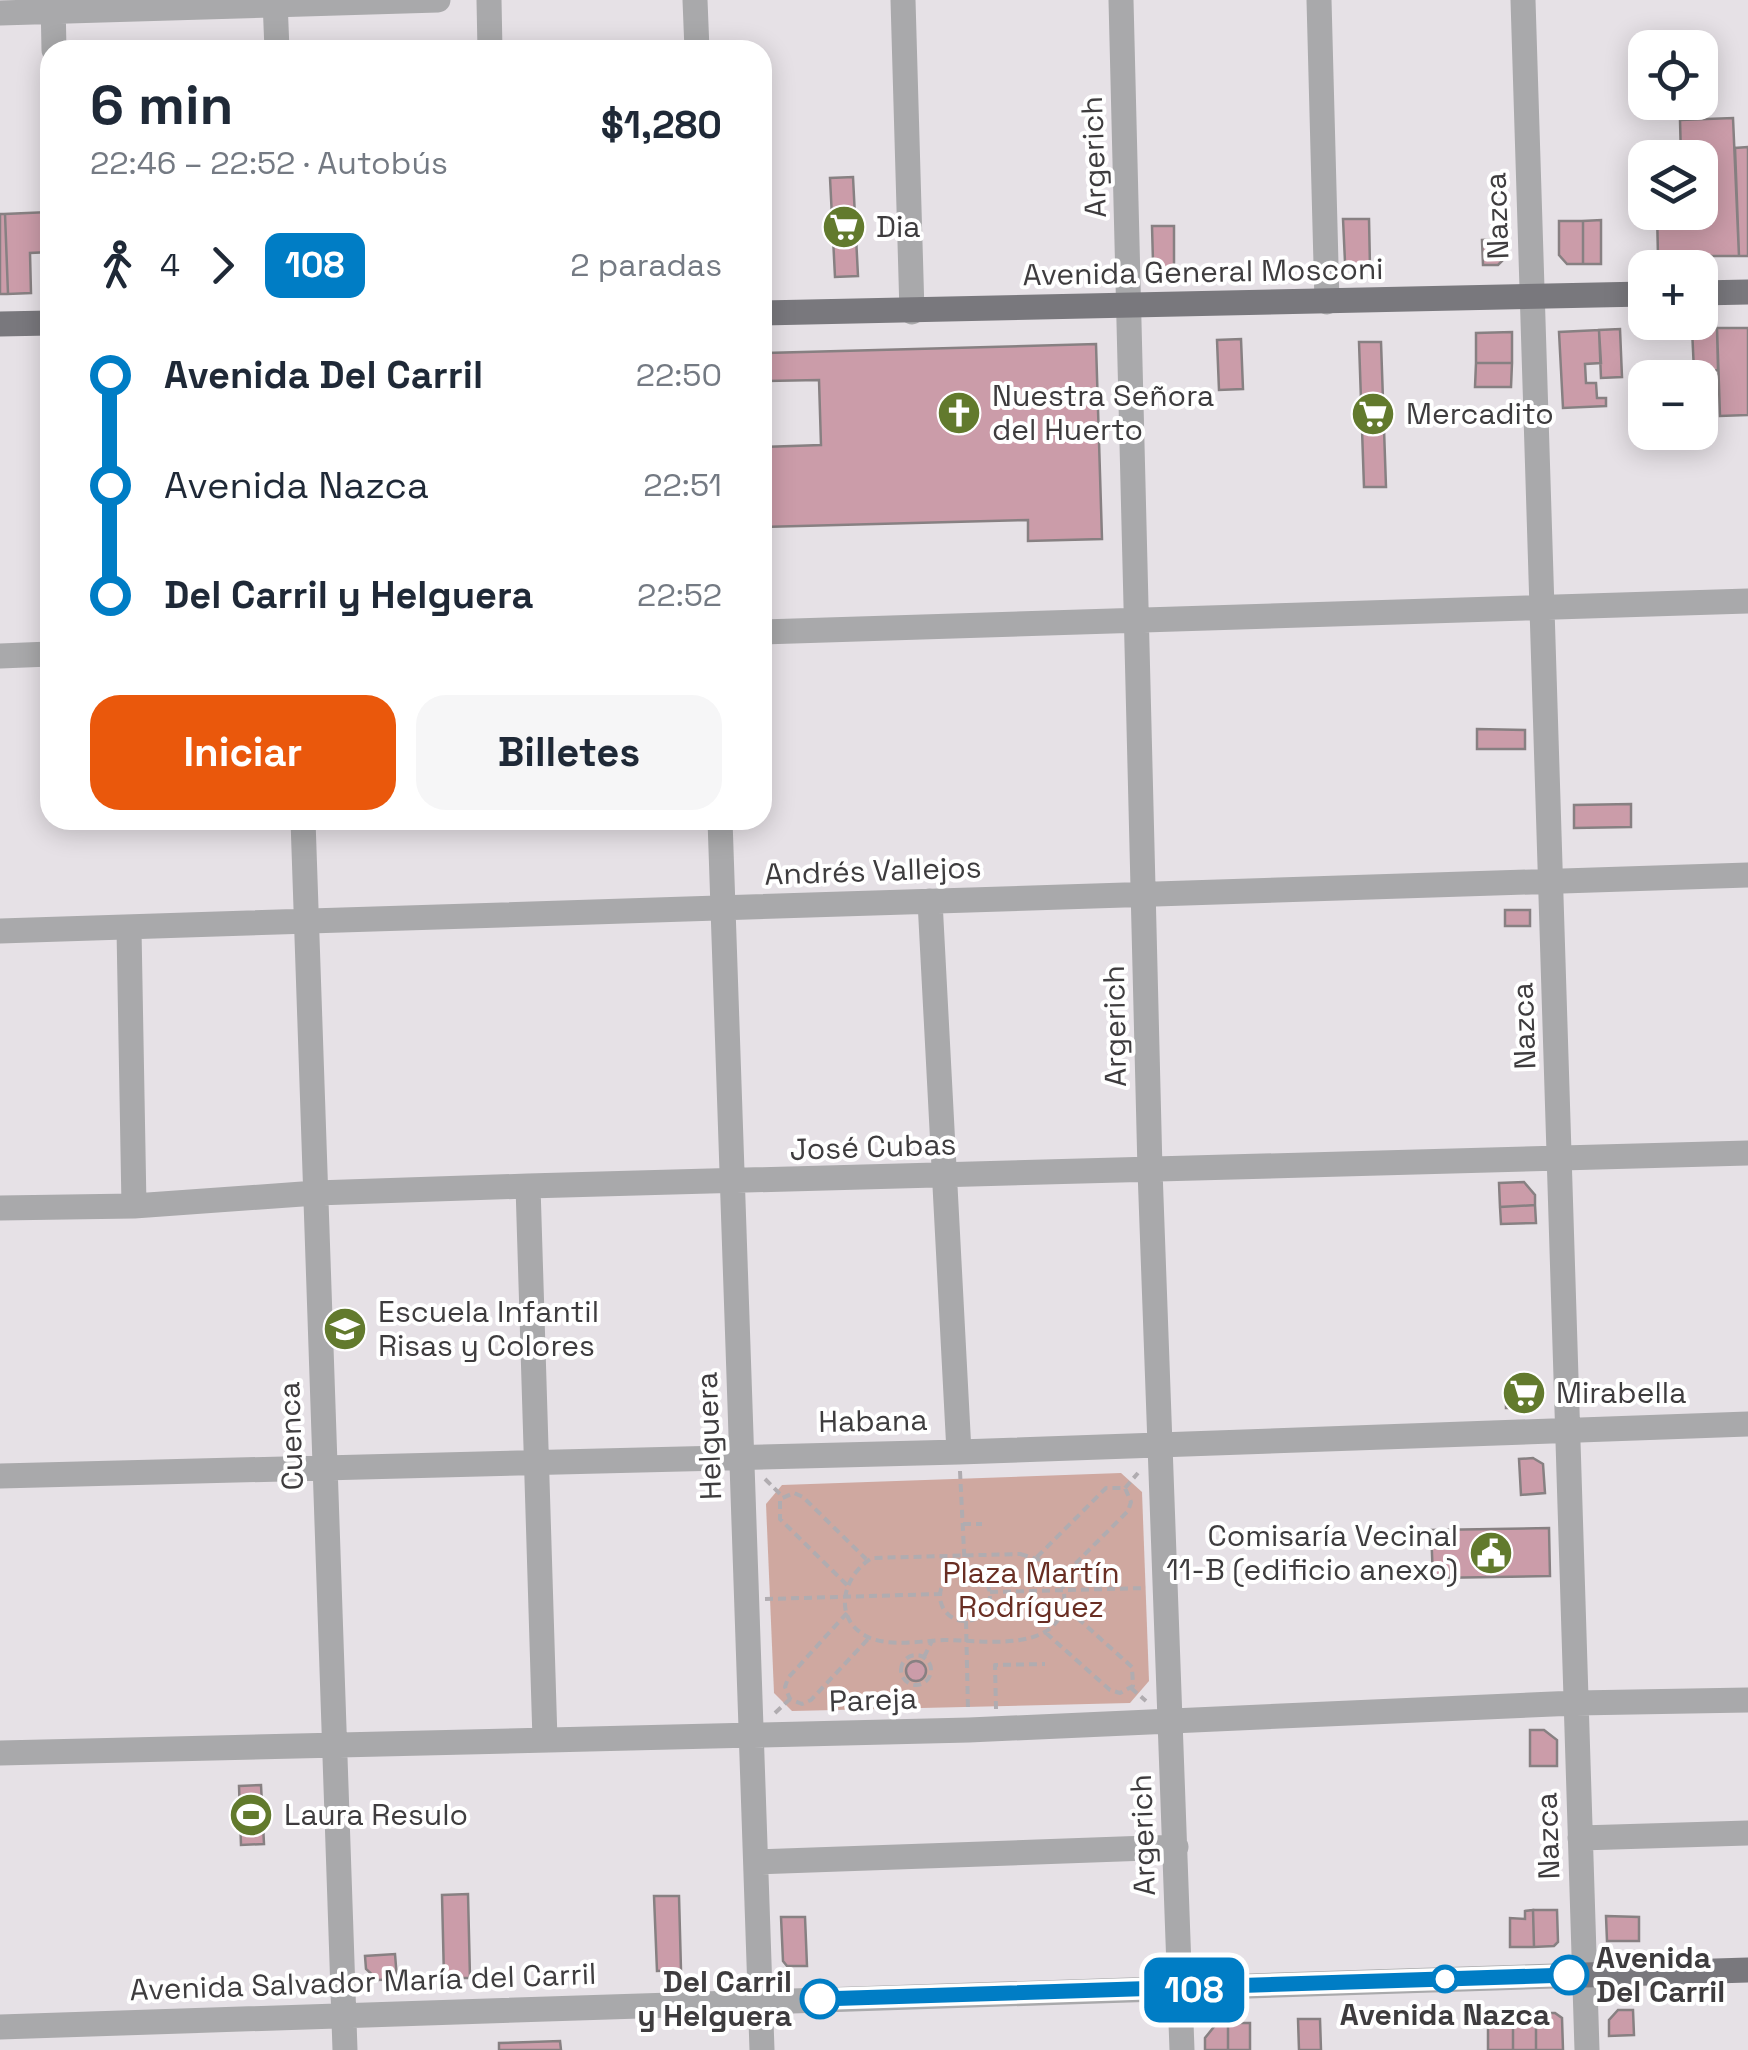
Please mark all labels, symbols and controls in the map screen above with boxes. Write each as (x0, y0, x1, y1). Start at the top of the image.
map controls (1628, 30, 1718, 450)
button: locate (1628, 30, 1718, 120)
text: 6 min (90, 70, 233, 140)
street label: Argerich (1072, 96, 1115, 219)
text: $1,280 (601, 101, 722, 149)
button: layers (1628, 140, 1718, 230)
text: 22:46 – 22:52 · Autobús (90, 143, 448, 183)
street label: Nazca (1475, 172, 1518, 260)
supermarket icon: Dia (821, 204, 867, 250)
place label: Dia (876, 207, 921, 246)
icon: walk (90, 238, 145, 293)
icon: forward (195, 238, 250, 293)
text: 108 (285, 243, 345, 287)
text: 4 (160, 245, 180, 285)
text: 2 paradas (570, 245, 722, 285)
street label: Avenida General Mosconi (1022, 249, 1384, 294)
button: + (1628, 250, 1718, 340)
text: Avenida Del Carril (164, 351, 483, 399)
text: 22:50 (636, 355, 722, 395)
button: − (1628, 360, 1718, 450)
place label: Nuestra Señora del Huerto (992, 376, 1214, 449)
church icon: Nuestra Señora del Huerto (936, 390, 982, 436)
supermarket icon: Mercadito (1350, 391, 1396, 437)
place label: Mercadito (1406, 394, 1554, 433)
text: Avenida Nazca (164, 461, 429, 509)
text: 22:51 (643, 465, 722, 505)
text: Del Carril y Helguera (164, 571, 534, 619)
text: 22:52 (637, 575, 722, 615)
button: Iniciar (90, 695, 396, 810)
button: Billetes (416, 695, 722, 810)
street label: Andrés Vallejos (764, 847, 982, 894)
street label: Argerich (1094, 965, 1135, 1087)
street label: Nazca (1502, 982, 1545, 1070)
street label: José Cubas (789, 1124, 957, 1169)
place label: Escuela Infantil Risas y Colores (378, 1292, 599, 1365)
school or university icon: Escuela Infantil Risas y Colores (322, 1306, 368, 1352)
supermarket icon: Mirabella (1501, 1370, 1547, 1416)
street label: Helguera (687, 1371, 730, 1501)
place label: Mirabella (1556, 1373, 1686, 1412)
street label: Cuenca (269, 1381, 312, 1491)
street label: Habana (818, 1400, 928, 1441)
place label: Comisaría Vecinal 11-B (edificio anexo) (1166, 1516, 1458, 1589)
public building icon: Comisaría Vecinal 11-B (edificio anexo) (1468, 1530, 1514, 1576)
park label: Plaza Martín Rodríguez (942, 1553, 1120, 1626)
street label: Pareja (828, 1678, 918, 1721)
street label: Argerich (1121, 1774, 1164, 1897)
sports icon: Laura Resulo (228, 1792, 274, 1838)
street label: Nazca (1526, 1792, 1569, 1880)
place label: Laura Resulo (284, 1795, 468, 1834)
place label: Avenida Del Carril (1596, 1938, 1725, 2011)
street label: Avenida Salvador María del Carril (129, 1954, 597, 2009)
marker: Avenida Del Carril (1550, 1956, 1588, 1994)
line badge: 108 (1136, 1958, 1252, 2022)
place label: Del Carril y Helguera (637, 1962, 792, 2035)
marker: Avenida Nazca (1432, 1966, 1458, 1992)
text: 108 (1164, 1968, 1224, 2012)
marker: Del Carril y Helguera (801, 1980, 839, 2018)
place label: Avenida Nazca (1340, 1995, 1550, 2034)

